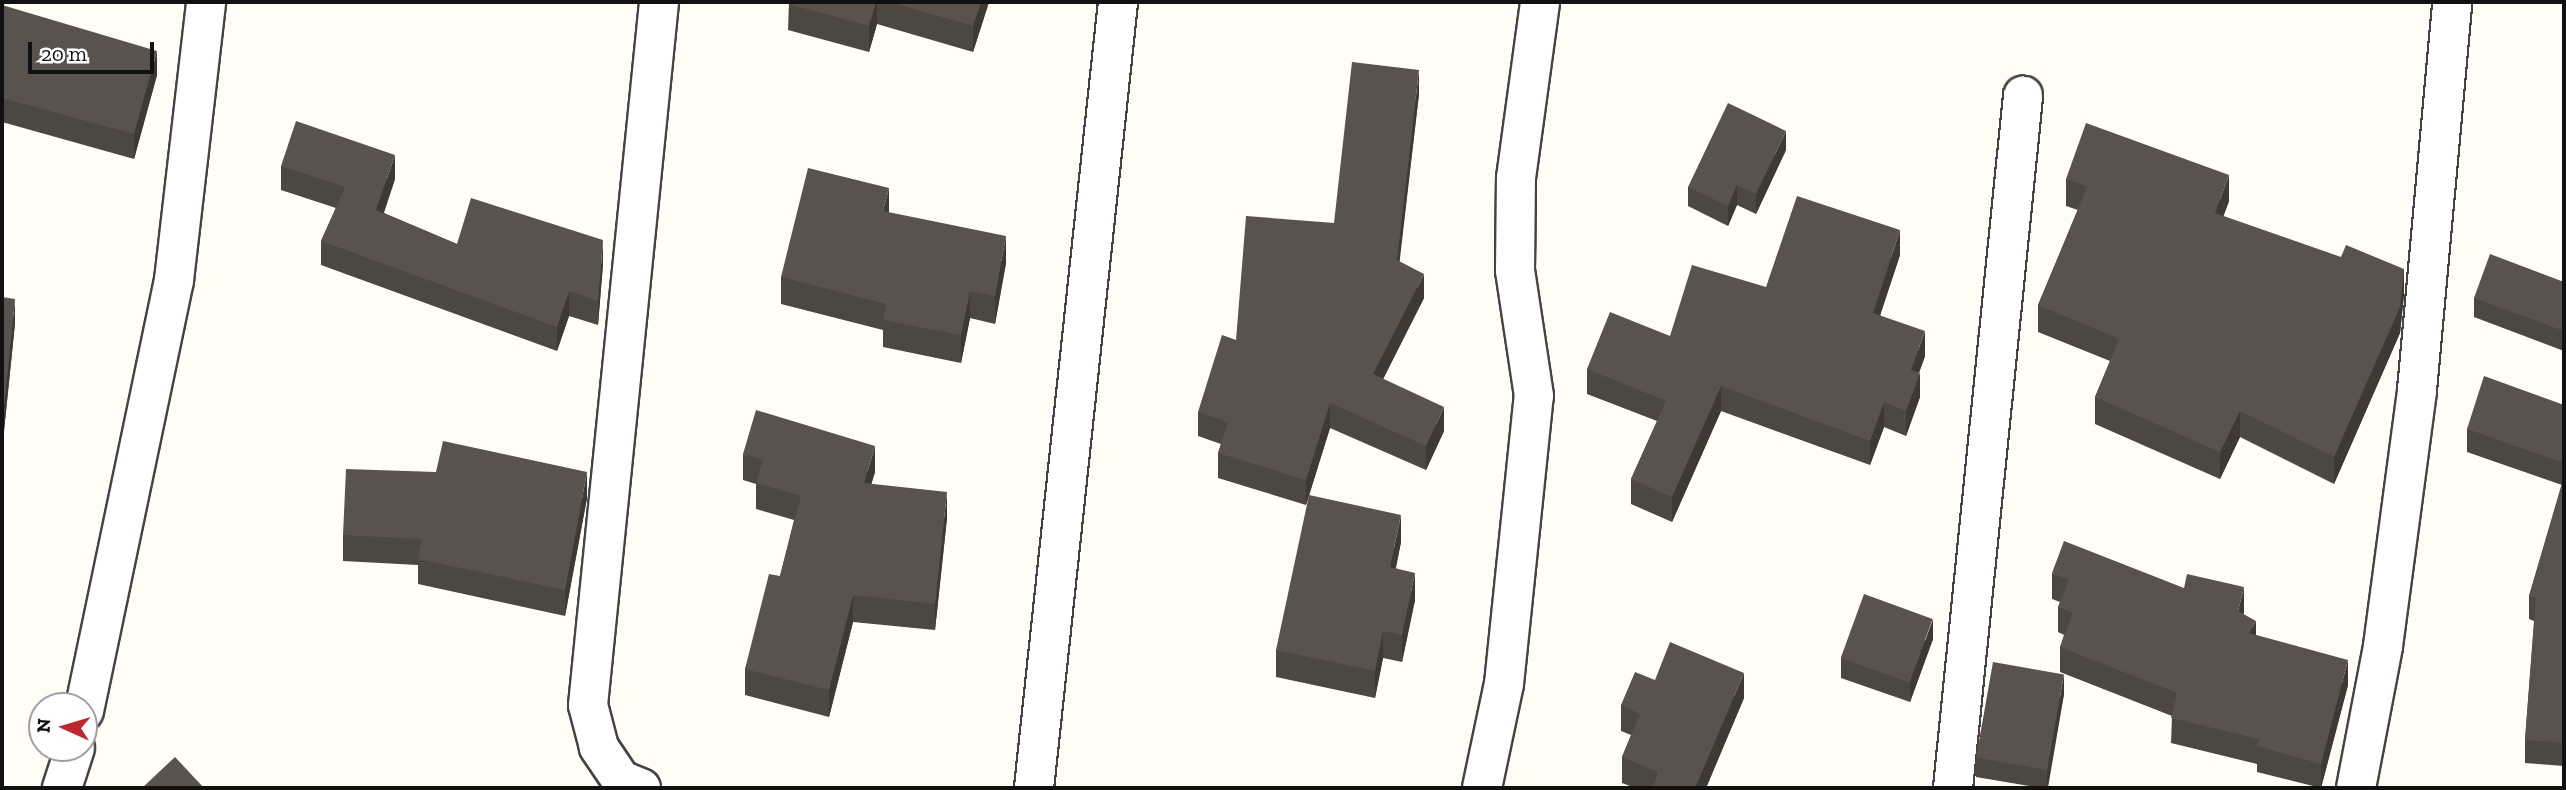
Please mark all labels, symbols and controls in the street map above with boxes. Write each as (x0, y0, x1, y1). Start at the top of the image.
scale bar (32, 28, 158, 72)
text: 20 m (41, 41, 87, 66)
north arrow (28, 692, 98, 762)
text: N (32, 718, 56, 734)

